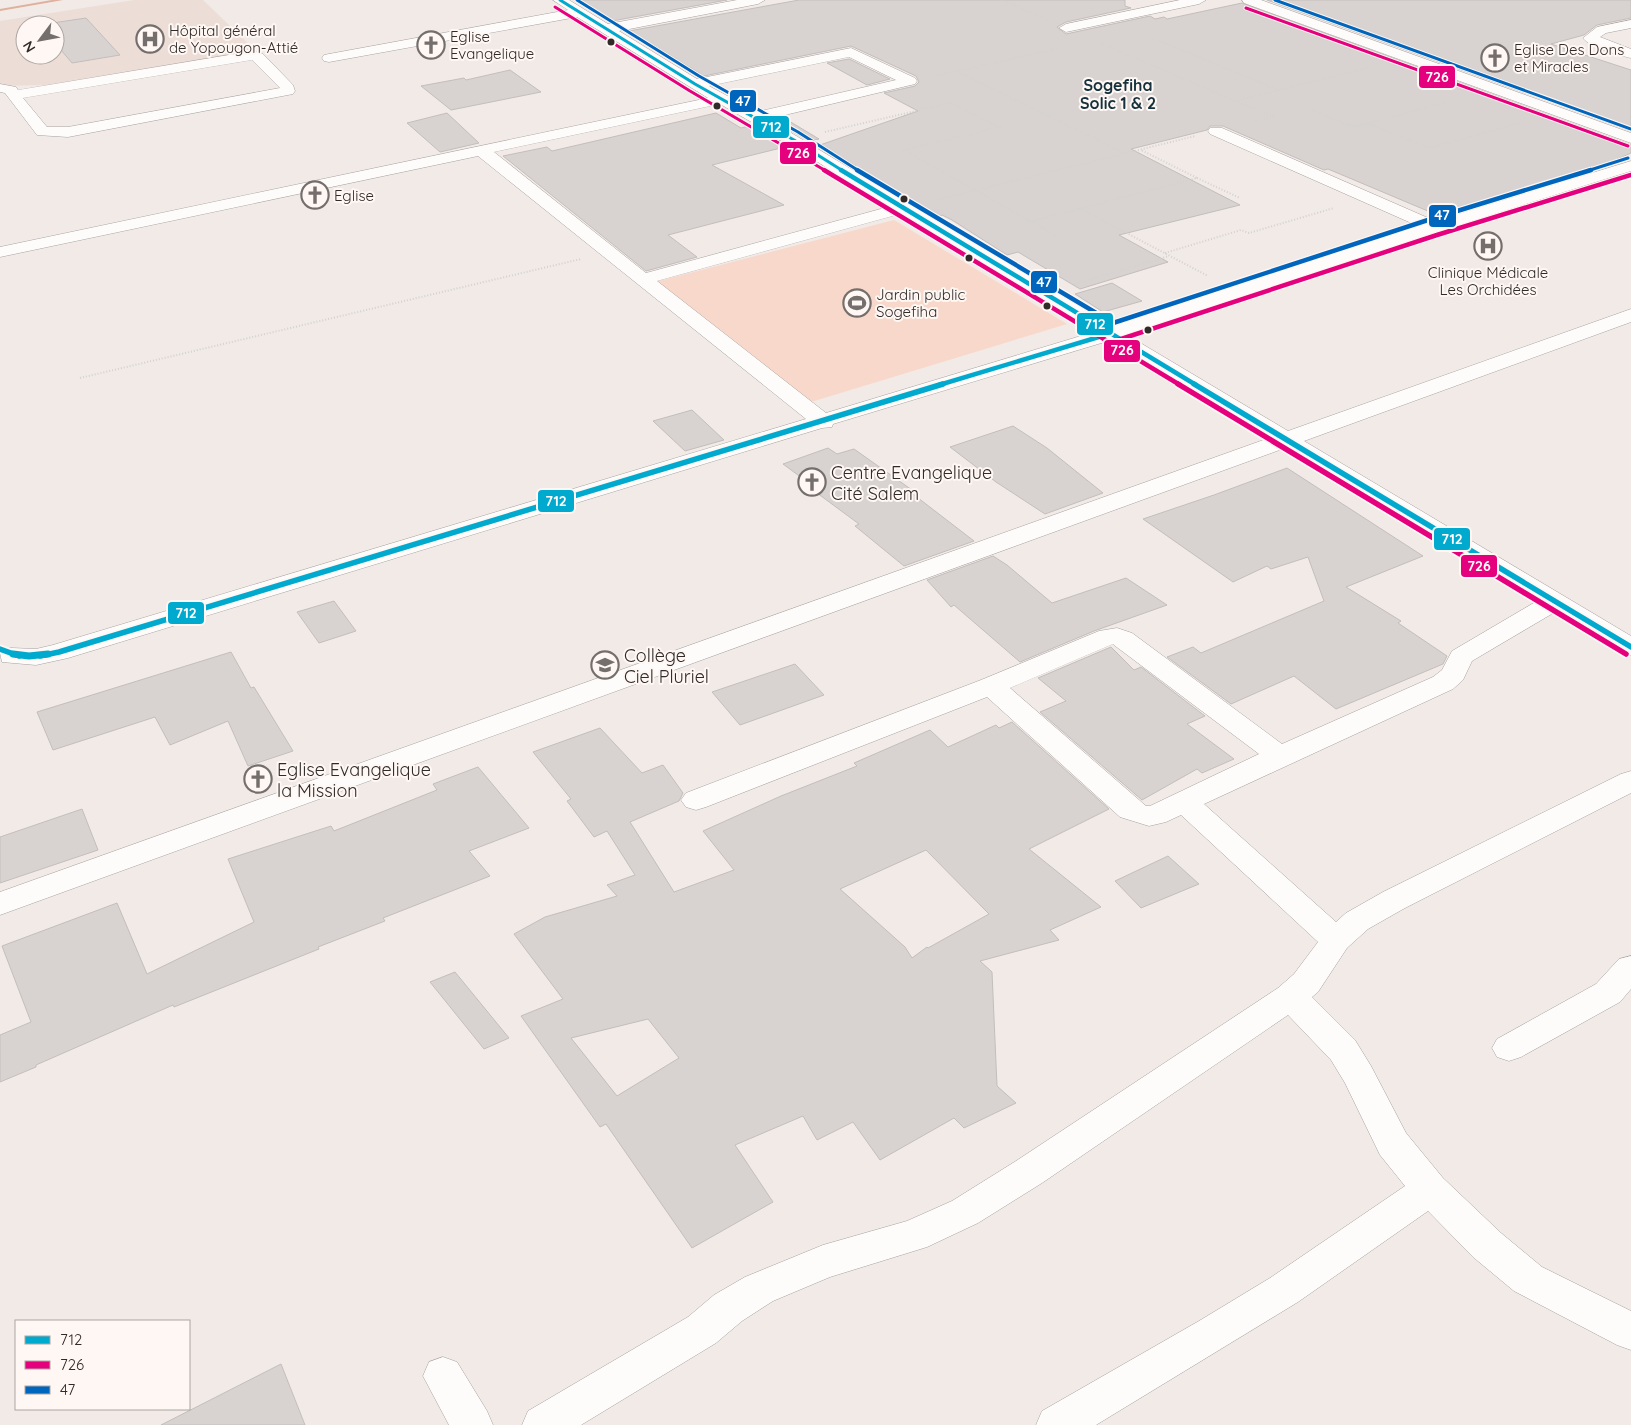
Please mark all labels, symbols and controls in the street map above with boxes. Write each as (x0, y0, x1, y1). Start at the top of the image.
north arrow (15, 15, 65, 65)
place label: Hôpital général de Yopougon-Attié (169, 21, 298, 57)
hospital icon: Hôpital général de Yopougon-Attié (135, 24, 165, 54)
place label: Eglise Evangelique (450, 27, 534, 63)
church icon: Eglise Evangelique (416, 30, 446, 60)
unlabelled marker (606, 37, 616, 47)
text: N (19, 38, 39, 56)
place label: Eglise Des Dons et Miracles (1514, 40, 1624, 76)
church icon: Eglise Des Dons et Miracles (1480, 43, 1510, 73)
line badge: 726 (1418, 65, 1456, 89)
text: 726 (1425, 68, 1449, 86)
district label: Sogefiha Solic 1 & 2 (1080, 75, 1156, 113)
line badge: 47 (729, 89, 757, 113)
text: 47 (735, 92, 751, 110)
unlabelled marker (712, 101, 722, 111)
line badge: 712 (752, 115, 790, 139)
text: 712 (760, 118, 782, 136)
line badge: 726 (779, 141, 817, 165)
text: 726 (786, 144, 810, 162)
church icon: Eglise (300, 180, 330, 210)
place label: Eglise (334, 186, 374, 205)
unlabelled marker (899, 194, 909, 204)
line badge: 47 (1428, 204, 1457, 228)
text: 47 (1434, 206, 1450, 224)
hospital icon: Clinique Médicale Les Orchidées (1473, 231, 1503, 261)
unlabelled marker (964, 253, 974, 263)
place label: Clinique Médicale Les Orchidées (1428, 263, 1548, 299)
line badge: 47 (1030, 270, 1058, 294)
text: 47 (1036, 273, 1052, 291)
place label: Jardin public Sogefiha (876, 285, 966, 321)
sports icon: Jardin public Sogefiha (842, 288, 872, 318)
unlabelled marker (1042, 301, 1052, 311)
line badge: 712 (1076, 312, 1114, 336)
text: 712 (1084, 315, 1106, 333)
unlabelled marker (1143, 325, 1153, 335)
line badge: 726 (1103, 339, 1141, 363)
text: 726 (1110, 341, 1134, 359)
place label: Centre Evangelique Cité Salem (831, 461, 992, 505)
church icon: Centre Evangelique Cité Salem (797, 467, 827, 497)
line badge: 712 (537, 489, 575, 513)
text: 712 (545, 492, 567, 510)
line badge: 712 (1433, 527, 1471, 551)
text: 712 (1441, 530, 1463, 548)
line badge: 726 (1460, 554, 1498, 578)
text: 726 (1467, 557, 1491, 575)
line badge: 712 (167, 601, 205, 625)
text: 712 (175, 604, 197, 622)
place label: Collège Ciel Pluriel (624, 644, 709, 688)
school or university icon: Collège Ciel Pluriel (590, 650, 620, 680)
place label: Eglise Evangelique la Mission (277, 758, 431, 802)
church icon: Eglise Evangelique la Mission (243, 764, 273, 794)
legend (15, 1320, 190, 1410)
text: 712 (60, 1330, 82, 1349)
text: 726 (60, 1355, 84, 1374)
text: 47 (60, 1380, 75, 1399)

